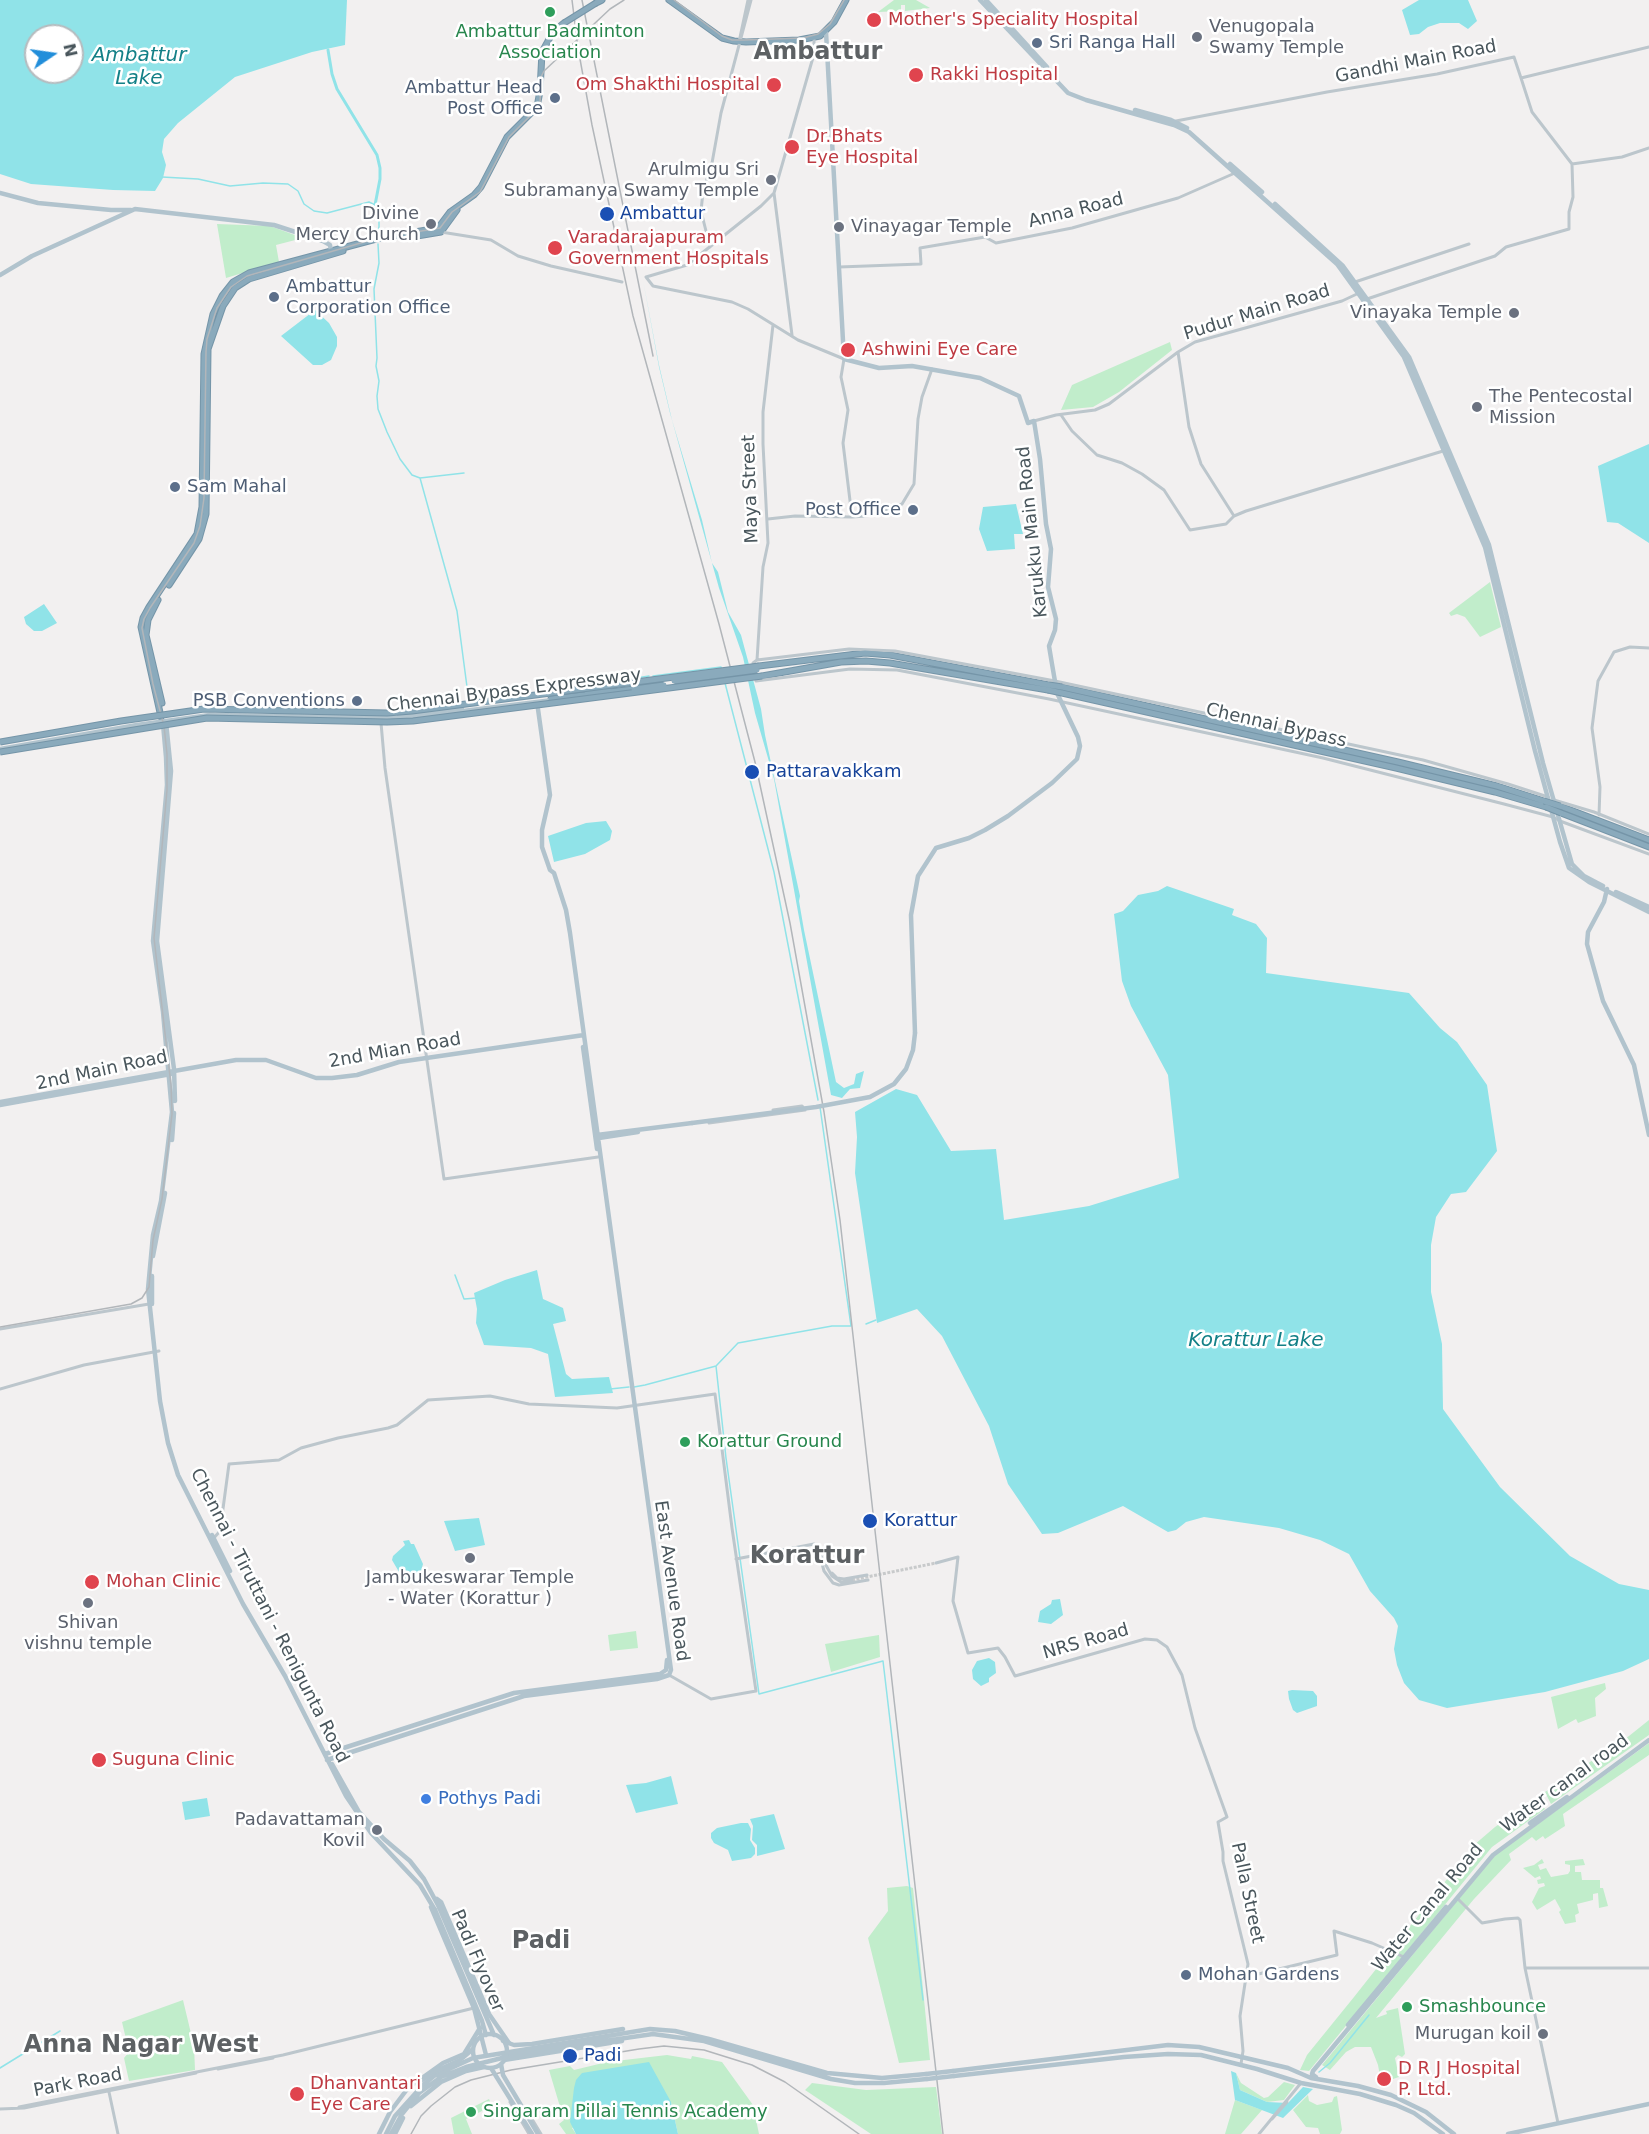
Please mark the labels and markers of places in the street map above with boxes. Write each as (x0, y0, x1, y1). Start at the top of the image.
marker: Ambattur Badminton Association (543, 5, 557, 19)
place label: Mother's Speciality Hospital (888, 9, 1138, 31)
marker: Mother's Speciality Hospital (865, 11, 883, 29)
place label: Venugopala Swamy Temple (1209, 16, 1344, 58)
place label: Ambattur Badminton Association (455, 21, 645, 63)
marker: Venugopala Swamy Temple (1190, 30, 1204, 44)
place label: Sri Ranga Hall (1049, 32, 1176, 54)
marker: Sri Ranga Hall (1030, 36, 1044, 50)
place label: Rakki Hospital (930, 64, 1058, 86)
marker: Rakki Hospital (907, 66, 925, 84)
place label: Om Shakthi Hospital (576, 74, 760, 96)
marker: Om Shakthi Hospital (765, 76, 783, 94)
place label: Ambattur Head Post Office (405, 77, 543, 119)
marker: Ambattur Head Post Office (548, 91, 562, 105)
place label: Dr.Bhats Eye Hospital (806, 126, 918, 168)
marker: Dr.Bhats Eye Hospital (783, 138, 801, 156)
place label: Arulmigu Sri Subramanya Swamy Temple (504, 159, 759, 201)
marker: Arulmigu Sri Subramanya Swamy Temple (764, 173, 778, 187)
place label: Divine Mercy Church (295, 203, 419, 246)
place label: Ambattur (620, 203, 705, 225)
marker: Ambattur (598, 205, 616, 223)
place label: Vinayagar Temple (851, 216, 1012, 238)
marker: Divine Mercy Church (424, 217, 438, 231)
marker: Vinayagar Temple (832, 220, 846, 234)
place label: Varadarajapuram Government Hospitals (568, 227, 769, 270)
marker: Varadarajapuram Government Hospitals (546, 239, 564, 257)
place label: Ambattur Corporation Office (286, 276, 451, 318)
marker: Ambattur Corporation Office (267, 290, 281, 304)
place label: Vinayaka Temple (1350, 302, 1502, 324)
marker: Vinayaka Temple (1507, 306, 1521, 320)
place label: Ashwini Eye Care (862, 339, 1017, 361)
marker: Ashwini Eye Care (839, 341, 857, 359)
place label: The Pentecostal Mission (1489, 386, 1632, 428)
marker: The Pentecostal Mission (1470, 400, 1484, 414)
place label: Sam Mahal (187, 476, 287, 498)
marker: Sam Mahal (168, 480, 182, 494)
place label: Post Office (805, 499, 901, 521)
marker: Post Office (906, 503, 920, 517)
place label: PSB Conventions (193, 690, 345, 712)
marker: PSB Conventions (350, 694, 364, 708)
place label: Pattaravakkam (766, 761, 901, 783)
marker: Pattaravakkam (743, 763, 761, 781)
place label: Korattur Ground (697, 1431, 842, 1453)
marker: Korattur Ground (678, 1435, 692, 1449)
place label: Korattur (884, 1510, 957, 1532)
marker: Korattur (861, 1512, 879, 1530)
marker: Jambukeswarar Temple - Water (Korattur ) (463, 1551, 477, 1565)
place label: Jambukeswarar Temple - Water (Korattur ) (366, 1567, 574, 1610)
place label: Mohan Clinic (106, 1571, 221, 1593)
marker: Mohan Clinic (83, 1573, 101, 1591)
marker: Shivan vishnu temple (81, 1596, 95, 1610)
place label: Shivan vishnu temple (24, 1612, 152, 1654)
place label: Suguna Clinic (112, 1749, 235, 1771)
marker: Suguna Clinic (90, 1751, 108, 1769)
place label: Pothys Padi (438, 1788, 541, 1810)
marker: Pothys Padi (419, 1792, 433, 1806)
place label: Padavattaman Kovil (235, 1809, 365, 1852)
marker: Padavattaman Kovil (370, 1823, 384, 1837)
place label: Mohan Gardens (1198, 1964, 1339, 1986)
marker: Mohan Gardens (1179, 1968, 1193, 1982)
place label: Smashbounce (1419, 1996, 1546, 2018)
marker: Smashbounce (1400, 2000, 1414, 2014)
place label: Murugan koil (1415, 2023, 1531, 2045)
marker: Murugan koil (1536, 2027, 1550, 2041)
place label: Padi (584, 2045, 622, 2067)
marker: Padi (561, 2047, 579, 2065)
place label: D R J Hospital P. Ltd. (1398, 2058, 1520, 2100)
marker: D R J Hospital P. Ltd. (1375, 2070, 1393, 2088)
place label: Dhanvantari Eye Care (310, 2073, 421, 2116)
marker: Dhanvantari Eye Care (288, 2085, 306, 2103)
place label: Singaram Pillai Tennis Academy (483, 2101, 768, 2123)
marker: Singaram Pillai Tennis Academy (464, 2105, 478, 2119)

